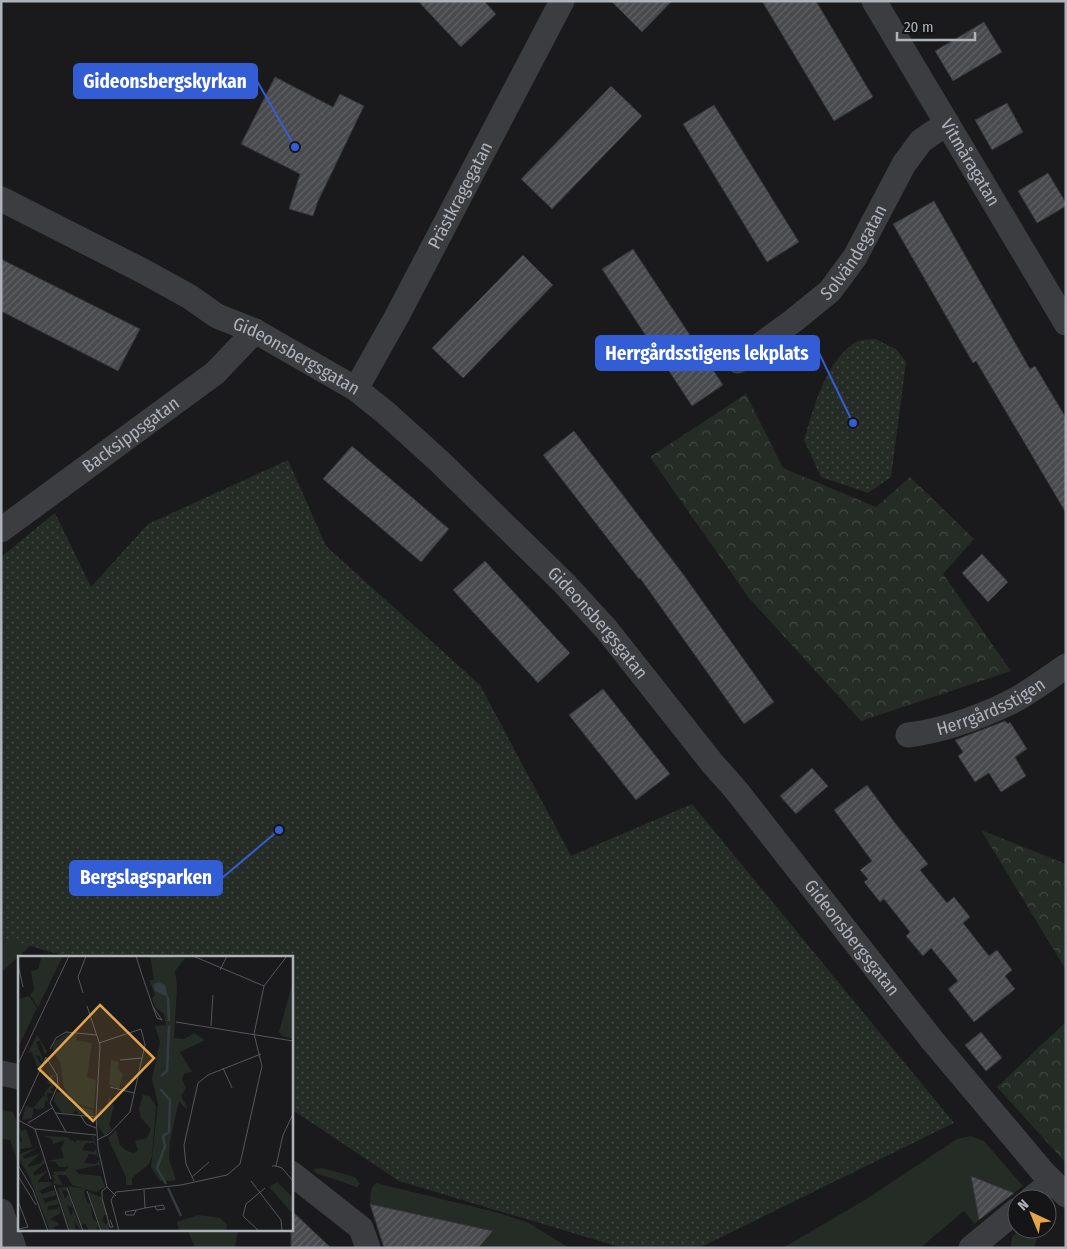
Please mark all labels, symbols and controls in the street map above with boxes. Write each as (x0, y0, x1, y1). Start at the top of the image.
scale bar (897, 10, 974, 42)
text: 20 m (904, 18, 934, 36)
callout: Gideonsbergskyrkan (74, 64, 257, 98)
text: Gideonsbergskyrkan (83, 70, 247, 93)
street label: Vitmåragatan (936, 115, 1005, 210)
street label: Prästkragegatan (423, 138, 497, 253)
street label: Solvändegatan (816, 201, 892, 305)
street label: Gideonsbergsgatan (230, 312, 364, 400)
callout: Herrgårdsstigens lekplats (596, 336, 819, 370)
text: Herrgårdsstigens lekplats (605, 342, 809, 365)
street label: Backsippsgatan (78, 392, 184, 478)
street label: Gideonsbergsgatan (543, 562, 652, 683)
street label: Herrgårdsstigen (934, 673, 1049, 740)
callout: Bergslagsparken (70, 861, 222, 895)
text: Bergslagsparken (80, 866, 212, 889)
street label: Gideonsbergsgatan (800, 875, 904, 1000)
inset map (18, 956, 292, 1232)
north arrow (1007, 1189, 1057, 1239)
text: N (1014, 1196, 1032, 1214)

